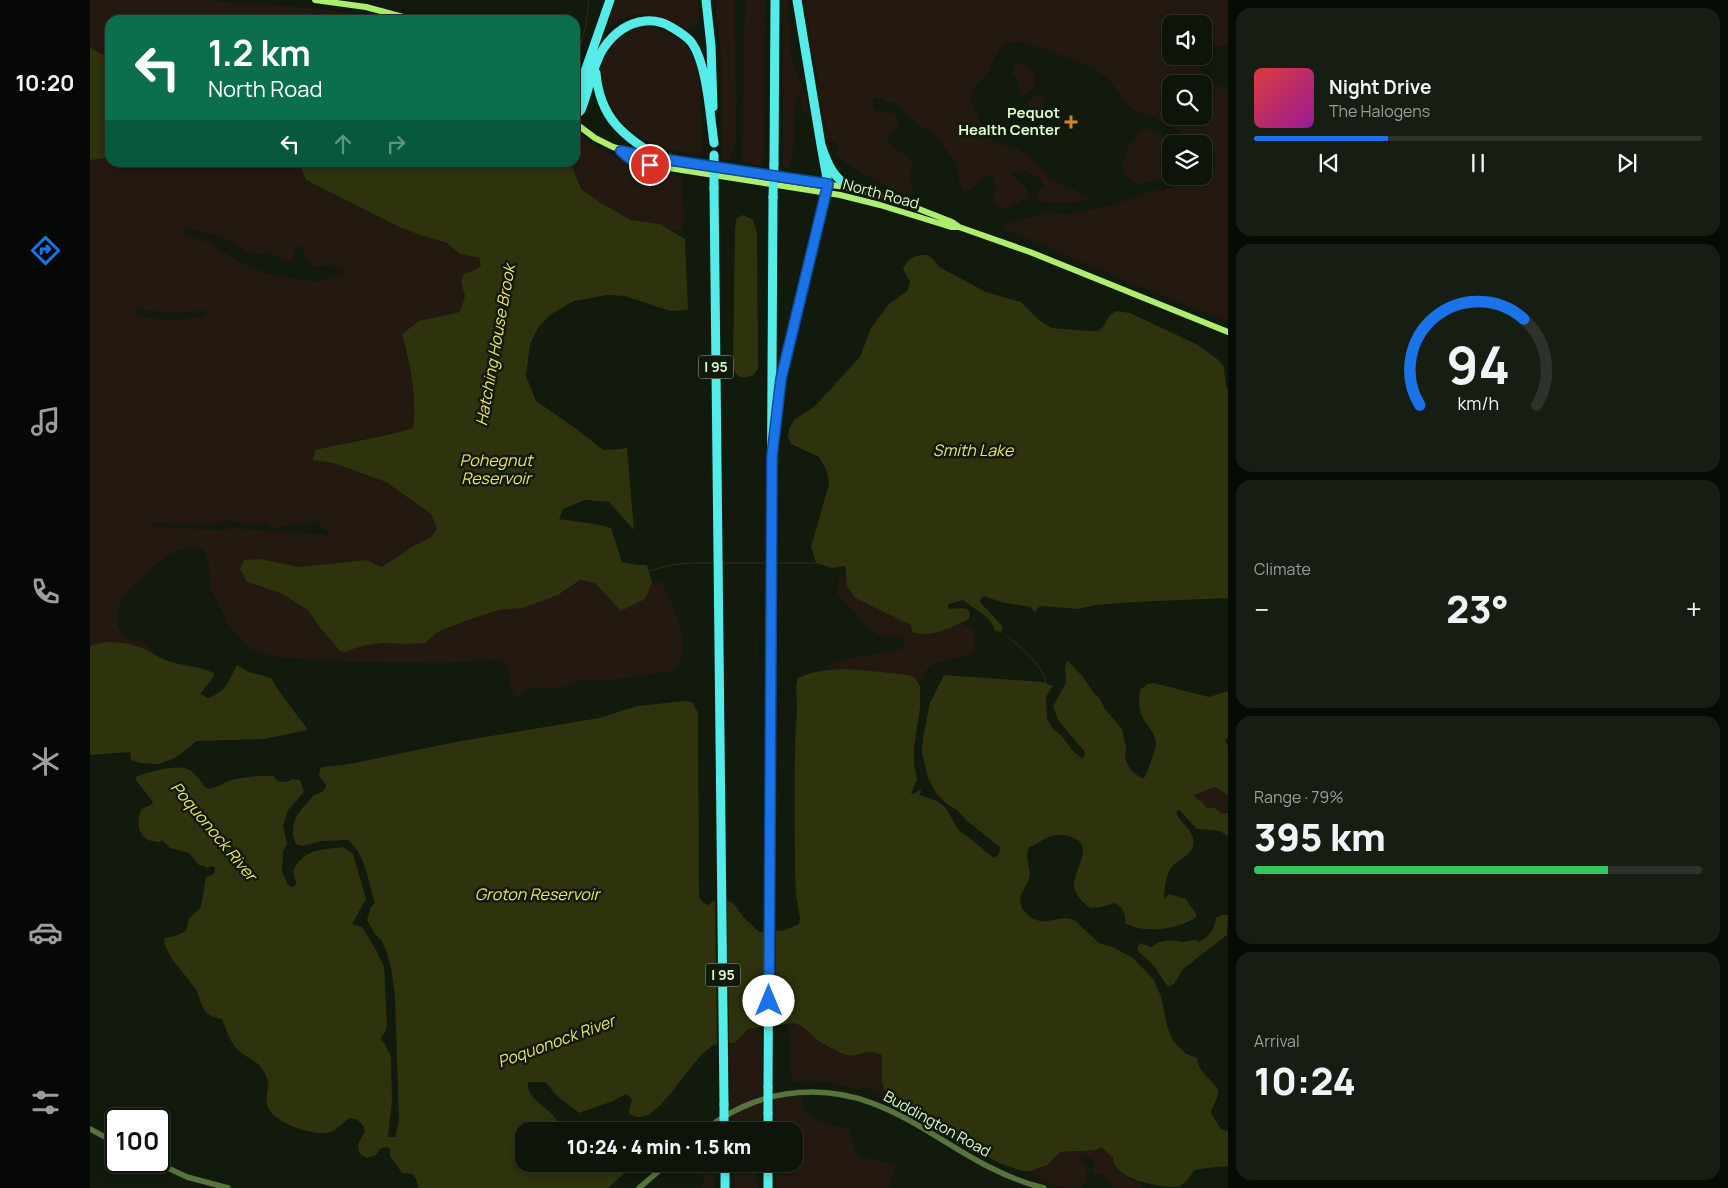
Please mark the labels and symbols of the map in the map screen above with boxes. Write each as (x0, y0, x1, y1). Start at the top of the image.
place label: Pequot Health Center (958, 102, 1060, 140)
marker: Pequot Health Center (1064, 115, 1078, 129)
pin (629, 144, 671, 186)
street label: North Road (841, 173, 922, 214)
water label: Hatching House Brook (470, 261, 520, 427)
road number: I 95 (698, 356, 734, 378)
water label: Smith Lake (933, 439, 1015, 461)
water label: Pohegnut Reservoir (460, 449, 534, 489)
water label: Poquonock River (166, 777, 263, 887)
water label: Groton Reservoir (475, 883, 601, 905)
road number: I 95 (706, 964, 740, 986)
position arrow (742, 974, 794, 1026)
water label: Poquonock River (494, 1009, 620, 1072)
street label: Buddington Road (880, 1085, 994, 1162)
speed limit sign: 100 (105, 1108, 170, 1173)

